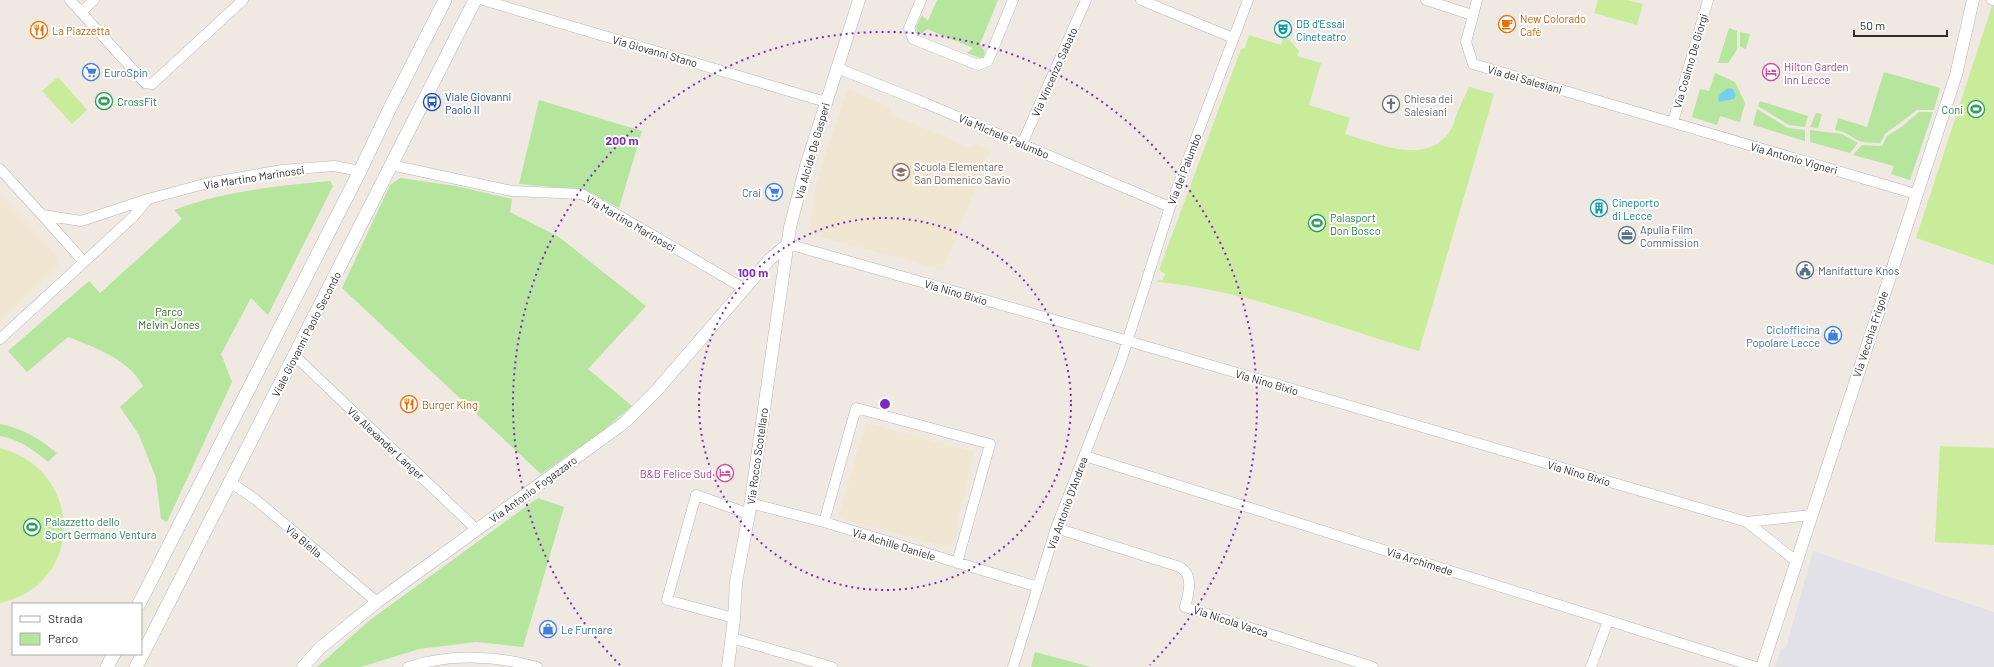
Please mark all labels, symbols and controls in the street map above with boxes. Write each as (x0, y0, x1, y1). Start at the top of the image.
place label: New Colorado Cafè (1520, 12, 1586, 38)
street label: Via Cosimo De Giorgi (1670, 12, 1710, 110)
scale bar (1854, 12, 1947, 38)
cafe icon: New Colorado Cafè (1497, 14, 1517, 34)
place label: DB d'Essai Cineteatro (1296, 17, 1346, 43)
text: 50 m (1860, 18, 1885, 32)
theatre icon: DB d'Essai Cineteatro (1273, 19, 1293, 39)
restaurant icon: La Piazzetta (29, 20, 49, 40)
place label: La Piazzetta (52, 24, 110, 37)
street label: Via Vincenzo Sabato (1028, 25, 1080, 119)
street label: Via Giovanni Stano (611, 33, 699, 69)
place label: Hilton Garden Inn Lecce (1784, 60, 1849, 86)
supermarket icon: EuroSpin (81, 62, 101, 82)
street label: Via dei Salesiani (1486, 62, 1564, 96)
hotel icon: Hilton Garden Inn Lecce (1761, 62, 1781, 82)
place label: EuroSpin (104, 66, 148, 79)
place label: Viale Giovanni Paolo II (445, 90, 511, 116)
sports icon: CrossFit (94, 91, 114, 111)
bus stop icon: Viale Giovanni Paolo II (422, 92, 442, 112)
place label: Chiesa dei Salesiani (1404, 92, 1453, 118)
church icon: Chiesa dei Salesiani (1381, 94, 1401, 114)
place label: CrossFit (117, 95, 157, 108)
sports icon: Coni (1966, 99, 1986, 119)
street label: Via Alcide De Gasperi (792, 101, 832, 201)
place label: Coni (1942, 103, 1963, 116)
street label: Via Michele Palumbo (957, 111, 1051, 161)
street label: Via dei Palumbo (1164, 131, 1204, 207)
text: 200 m (606, 133, 638, 147)
street label: Via Antonio Vigneri (1749, 139, 1839, 177)
place label: Scuola Elementare San Domenico Savio (914, 160, 1010, 186)
school or university icon: Scuola Elementare San Domenico Savio (891, 162, 911, 182)
street label: Via Martino Marinosci (203, 163, 305, 191)
supermarket icon: Crai (764, 182, 784, 202)
place label: Crai (742, 186, 761, 199)
street label: Via Martino Marinosci (584, 192, 678, 254)
place label: Cineporto di Lecce (1612, 196, 1659, 222)
building icon: Cineporto di Lecce (1589, 198, 1609, 218)
place label: Palasport Don Bosco (1330, 211, 1381, 237)
sports icon: Palasport Don Bosco (1307, 213, 1327, 233)
place label: Apulia Film Commission (1640, 223, 1699, 249)
office icon: Apulia Film Commission (1617, 225, 1637, 245)
public building icon: Manifatture Knos (1795, 260, 1815, 280)
place label: Manifatture Knos (1818, 264, 1899, 277)
text: 100 m (738, 265, 768, 279)
street label: Viale Giovanni Paolo Secondo (269, 269, 343, 399)
street label: Via Nino Bixio (923, 277, 989, 307)
street label: Via Vecchia Frigole (1850, 289, 1890, 379)
park label: Parco Melvin Jones (138, 305, 200, 331)
place label: Ciclofficina Popolare Lecce (1746, 323, 1820, 349)
shop icon: Ciclofficina Popolare Lecce (1823, 325, 1843, 345)
street label: Via Nino Bixio (1234, 367, 1300, 397)
restaurant icon: Burger King (399, 394, 419, 414)
centre of rings (878, 397, 892, 411)
place label: Burger King (422, 398, 478, 411)
street label: Via Alexander Langer (345, 404, 427, 482)
street label: Via Rocco Scotellaro (744, 407, 770, 505)
street label: Via Antonio Fogazzaro (487, 453, 579, 525)
street label: Via Antonio D'Andrea (1044, 455, 1090, 551)
street label: Via Nino Bixio (1546, 458, 1612, 488)
hotel icon: B&B Felice Sud (715, 463, 735, 483)
place label: B&B Felice Sud (640, 467, 712, 480)
place label: Palazzetto dello Sport Germano Ventura (45, 515, 156, 541)
sports icon: Palazzetto dello Sport Germano Ventura (22, 517, 42, 537)
street label: Via Biella (283, 522, 325, 560)
street label: Via Achille Daniele (851, 525, 937, 563)
street label: Via Archimede (1385, 544, 1455, 578)
legend (12, 603, 142, 655)
street label: Via Nicola Vacca (1192, 603, 1270, 639)
text: Strada (48, 611, 83, 625)
shop icon: Le Furnare (538, 619, 558, 639)
place label: Le Furnare (561, 623, 613, 636)
text: Parco (48, 631, 78, 645)

